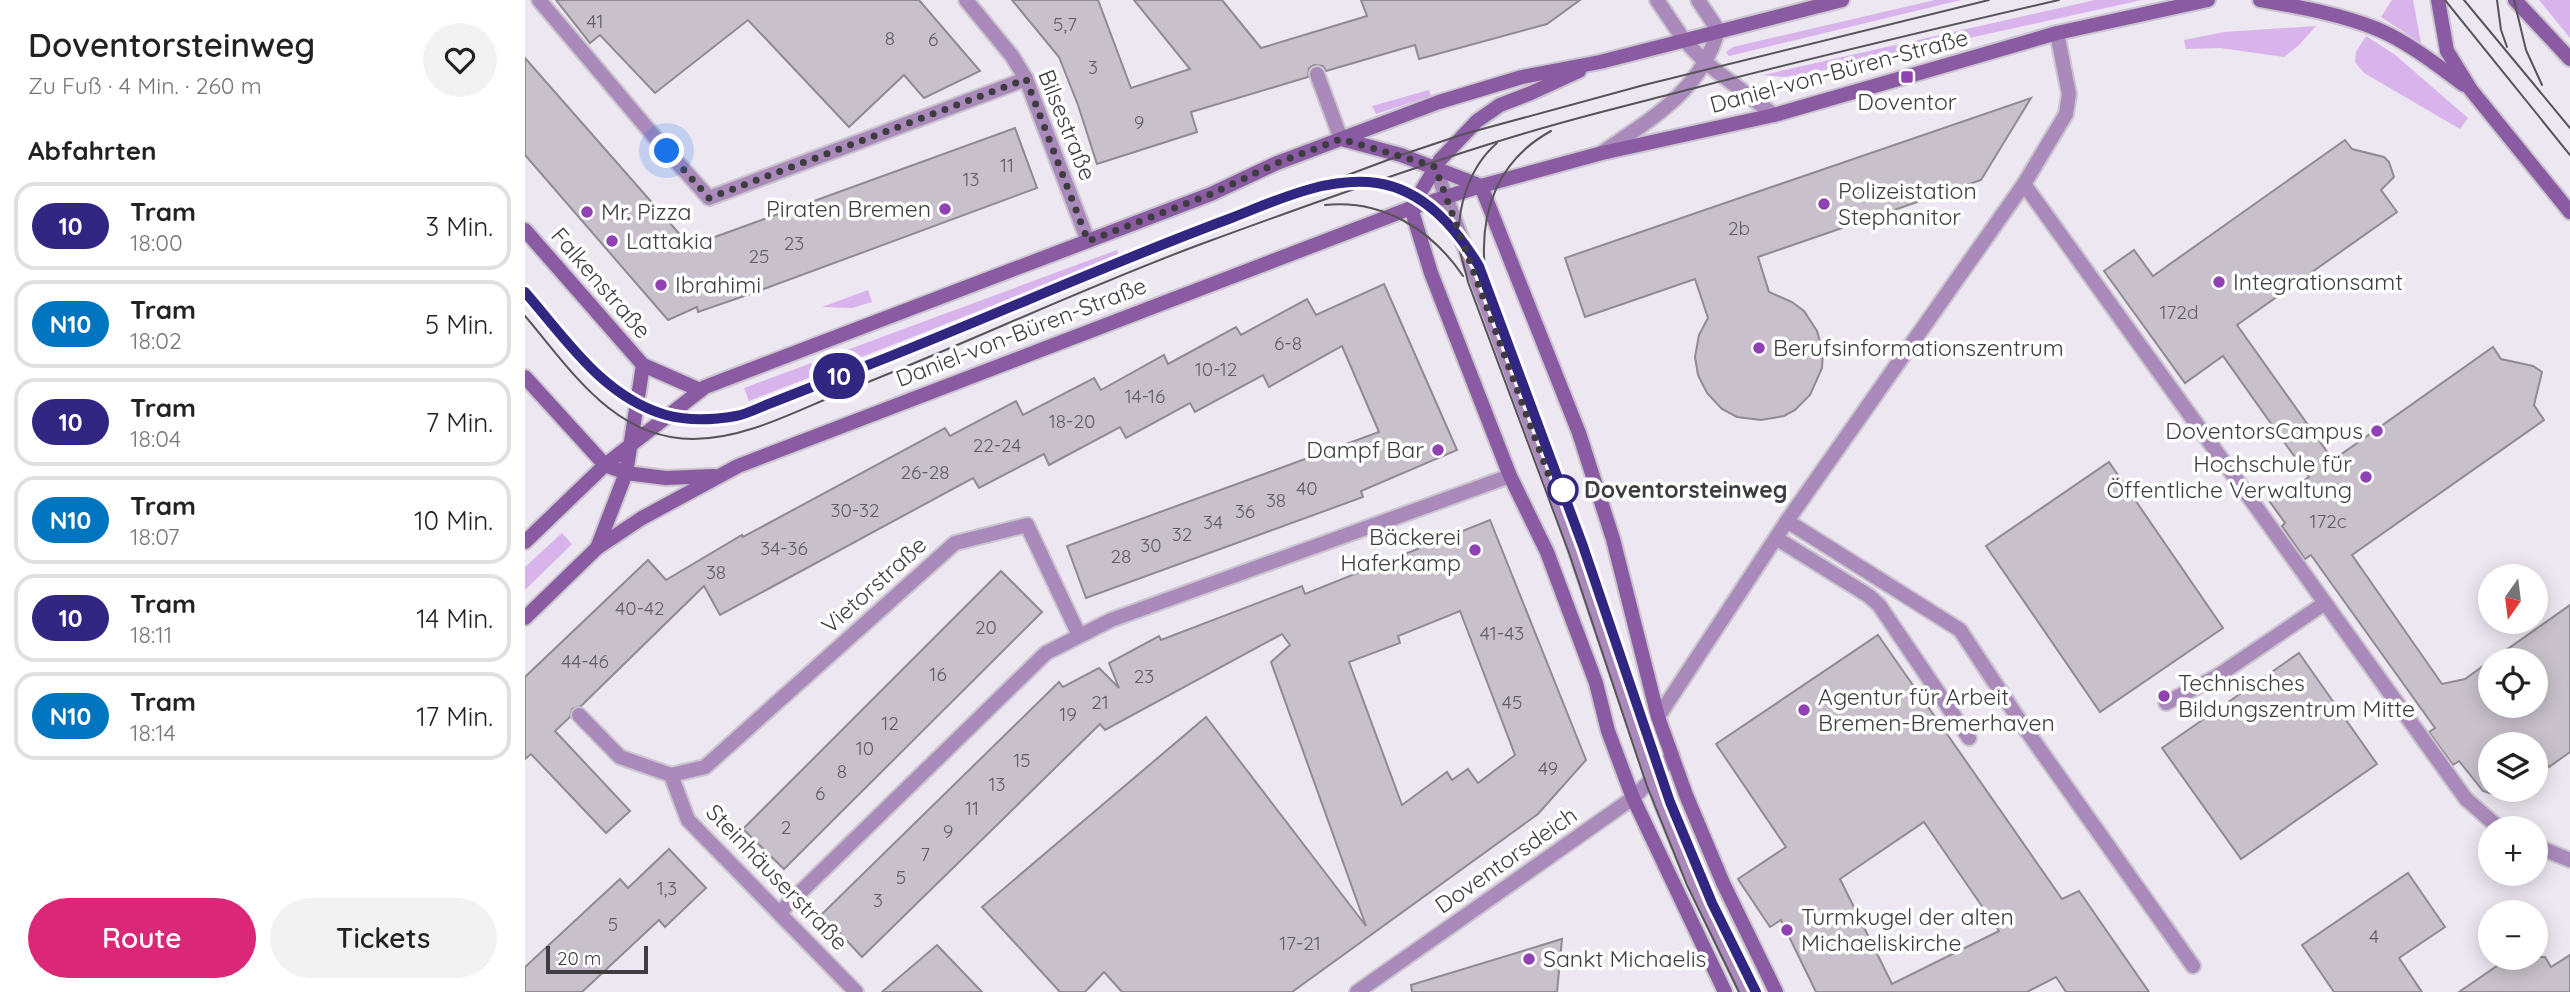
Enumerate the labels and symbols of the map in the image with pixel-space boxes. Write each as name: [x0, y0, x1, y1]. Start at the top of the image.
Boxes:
house number: 41: [587, 9, 603, 33]
house number: 5,7: [1053, 12, 1077, 36]
street label: Daniel-von-Büren-Straße: [1707, 22, 1971, 119]
house number: 8: [885, 26, 895, 50]
house number: 6: [928, 27, 938, 51]
house number: 3: [1088, 55, 1098, 79]
street label: Bilsestraße: [1032, 65, 1103, 184]
marker: Doventor: [1899, 69, 1915, 85]
place label: Doventor: [1857, 87, 1957, 116]
house number: 9: [1134, 110, 1144, 134]
your location: [649, 133, 684, 168]
house number: 11: [1000, 153, 1014, 177]
house number: 13: [963, 167, 980, 191]
place label: Polizeistation Stephanitor: [1838, 176, 1977, 231]
place label: Piraten Bremen: [766, 194, 931, 223]
marker: Polizeistation Stephanitor: [1816, 196, 1832, 212]
place label: Mr. Pizza: [601, 197, 692, 226]
marker: Piraten Bremen: [937, 201, 953, 217]
marker: Mr. Pizza: [579, 204, 595, 220]
house number: 2b: [1728, 216, 1750, 240]
street label: Falkenstraße: [545, 221, 658, 344]
place label: Lattakia: [626, 226, 713, 255]
house number: 23: [784, 231, 804, 255]
marker: Lattakia: [604, 233, 620, 249]
house number: 25: [749, 244, 769, 268]
place label: Integrationsamt: [2233, 267, 2403, 296]
place label: Ibrahimi: [675, 270, 761, 299]
street label: Daniel-von-Büren-Straße: [891, 270, 1150, 393]
marker: Integrationsamt: [2211, 274, 2227, 290]
marker: Ibrahimi: [653, 277, 669, 293]
house number: 172d: [2160, 300, 2198, 324]
house number: 6-8: [1274, 331, 1302, 355]
place label: Berufsinformationszentrum: [1773, 333, 2064, 362]
marker: Berufsinformationszentrum: [1751, 340, 1767, 356]
line badge: 10: [807, 353, 871, 399]
house number: 10-12: [1195, 357, 1237, 381]
house number: 14-16: [1125, 384, 1165, 408]
house number: 18-20: [1049, 409, 1095, 433]
place label: DoventorsCampus: [2165, 416, 2363, 445]
marker: DoventorsCampus: [2369, 423, 2385, 439]
house number: 22-24: [973, 433, 1021, 457]
place label: Dampf Bar: [1306, 435, 1424, 464]
marker: Dampf Bar: [1430, 442, 1446, 458]
place label: Hochschule für Öffentliche Verwaltung: [2106, 449, 2352, 504]
house number: 26-28: [901, 460, 949, 484]
marker: Hochschule für Öffentliche Verwaltung: [2358, 469, 2374, 485]
marker: Doventorsteinweg: [1548, 475, 1578, 505]
place label: Doventorsteinweg: [1584, 475, 1787, 504]
house number: 40: [1296, 476, 1318, 500]
house number: 38: [1266, 488, 1286, 512]
house number: 30-32: [830, 498, 880, 522]
house number: 36: [1235, 499, 1255, 523]
house number: 172c: [2309, 509, 2347, 533]
house number: 34: [1203, 510, 1223, 534]
house number: 32: [1172, 522, 1192, 546]
place label: Bäckerei Haferkamp: [1340, 522, 1461, 577]
street label: Vietorstraße: [815, 530, 932, 639]
house number: 30: [1140, 533, 1162, 557]
house number: 34-36: [760, 536, 808, 560]
marker: Bäckerei Haferkamp: [1467, 542, 1483, 558]
house number: 28: [1111, 544, 1131, 568]
house number: 38: [706, 560, 726, 584]
north arrow: [2478, 564, 2548, 634]
house number: 40-42: [615, 596, 665, 620]
house number: 20: [975, 615, 997, 639]
house number: 41-43: [1480, 621, 1524, 645]
house number: 44-46: [561, 649, 609, 673]
house number: 16: [929, 662, 947, 686]
house number: 23: [1134, 664, 1154, 688]
place label: Technisches Bildungszentrum Mitte: [2178, 668, 2415, 723]
place label: Agentur für Arbeit Bremen-Bremerhaven: [1818, 682, 2055, 737]
marker: Technisches Bildungszentrum Mitte: [2156, 688, 2172, 704]
house number: 21: [1091, 690, 1109, 714]
house number: 45: [1502, 690, 1522, 714]
house number: 19: [1059, 702, 1077, 726]
marker: Agentur für Arbeit Bremen-Bremerhaven: [1796, 702, 1812, 718]
house number: 12: [881, 711, 899, 735]
house number: 10: [856, 736, 874, 760]
house number: 15: [1013, 748, 1031, 772]
house number: 49: [1538, 756, 1558, 780]
house number: 8: [837, 759, 847, 783]
house number: 13: [989, 772, 1006, 796]
house number: 6: [815, 781, 825, 805]
house number: 11: [965, 796, 979, 820]
street label: Steinhäuserstraße: [700, 797, 855, 956]
street label: Doventorsdeich: [1429, 800, 1582, 919]
house number: 2: [781, 815, 791, 839]
house number: 9: [943, 819, 953, 843]
house number: 7: [920, 842, 930, 866]
house number: 5: [896, 865, 906, 889]
house number: 1,3: [657, 876, 677, 900]
house number: 3: [873, 888, 883, 912]
place label: Turmkugel der alten Michaeliskirche: [1801, 902, 2014, 957]
house number: 5: [608, 912, 618, 936]
marker: Turmkugel der alten Michaeliskirche: [1779, 922, 1795, 938]
house number: 4: [2369, 924, 2379, 948]
house number: 17-21: [1279, 931, 1321, 955]
scale bar: [546, 943, 647, 975]
place label: Sankt Michaelis: [1543, 944, 1706, 973]
marker: Sankt Michaelis: [1521, 951, 1537, 967]

